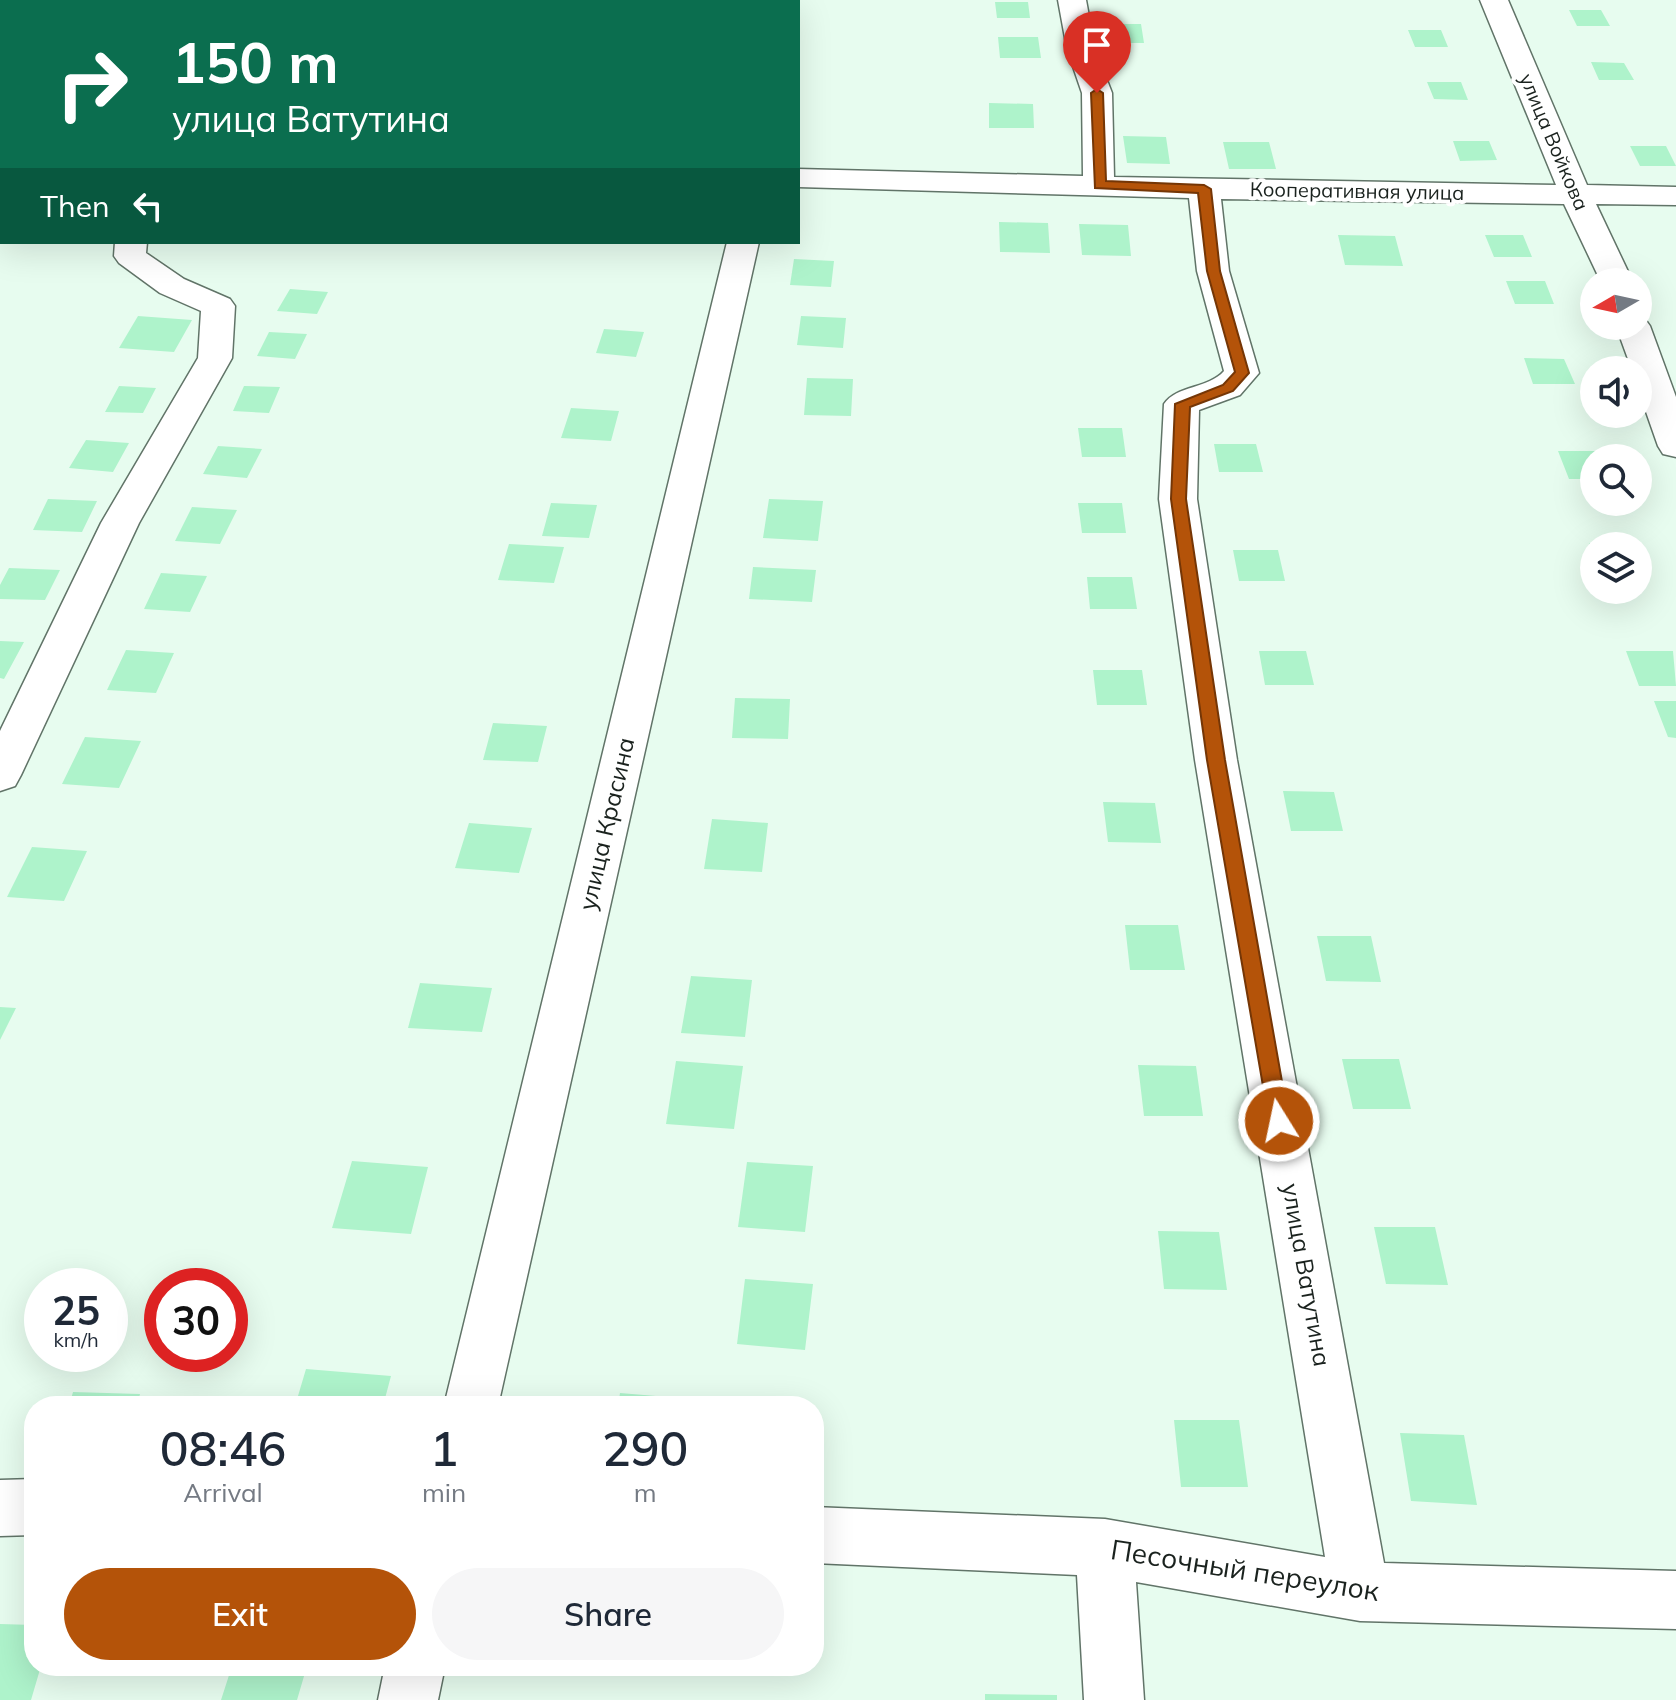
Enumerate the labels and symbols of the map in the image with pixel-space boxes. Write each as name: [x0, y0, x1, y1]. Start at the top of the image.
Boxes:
pin: [1063, 11, 1131, 93]
street label: улица Войкова: [1514, 70, 1595, 214]
street label: Кооперативная улица: [1250, 176, 1464, 205]
north arrow: [1580, 268, 1652, 340]
street label: улица Красина: [572, 734, 641, 913]
position arrow: [1237, 1079, 1321, 1163]
street label: улица Ватутина: [1276, 1181, 1338, 1369]
speed limit sign: 30: [144, 1268, 248, 1372]
street label: Песочный переулок: [1108, 1531, 1383, 1608]

